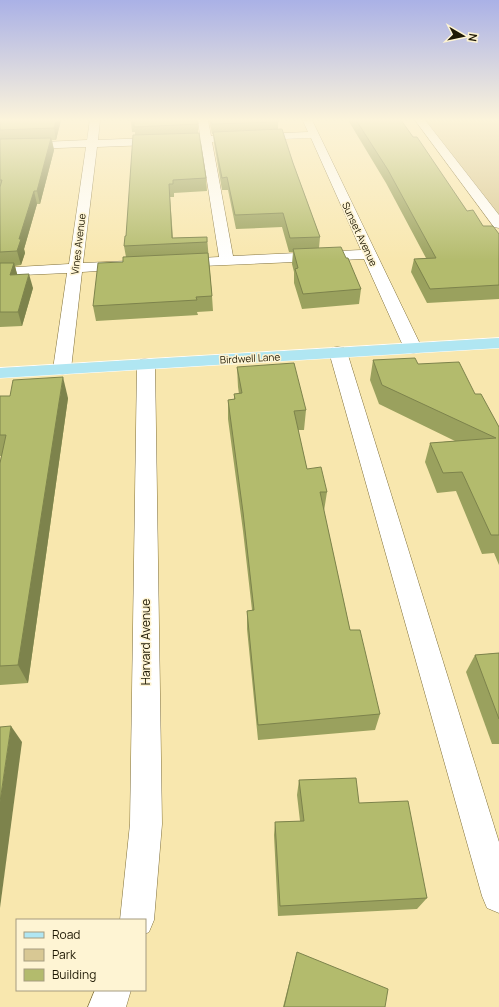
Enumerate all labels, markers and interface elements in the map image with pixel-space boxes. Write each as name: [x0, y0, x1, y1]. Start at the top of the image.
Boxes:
north arrow: [443, 16, 483, 56]
text: N: [465, 33, 481, 43]
street label: Sunset Avenue: [339, 200, 381, 269]
street label: Vines Avenue: [67, 213, 89, 275]
street label: Birdwell Lane: [220, 349, 281, 367]
street label: Harvard Avenue: [137, 599, 154, 685]
legend: [16, 919, 146, 991]
text: Road: [52, 926, 80, 943]
text: Park: [52, 946, 77, 963]
text: Building: [52, 966, 96, 983]

